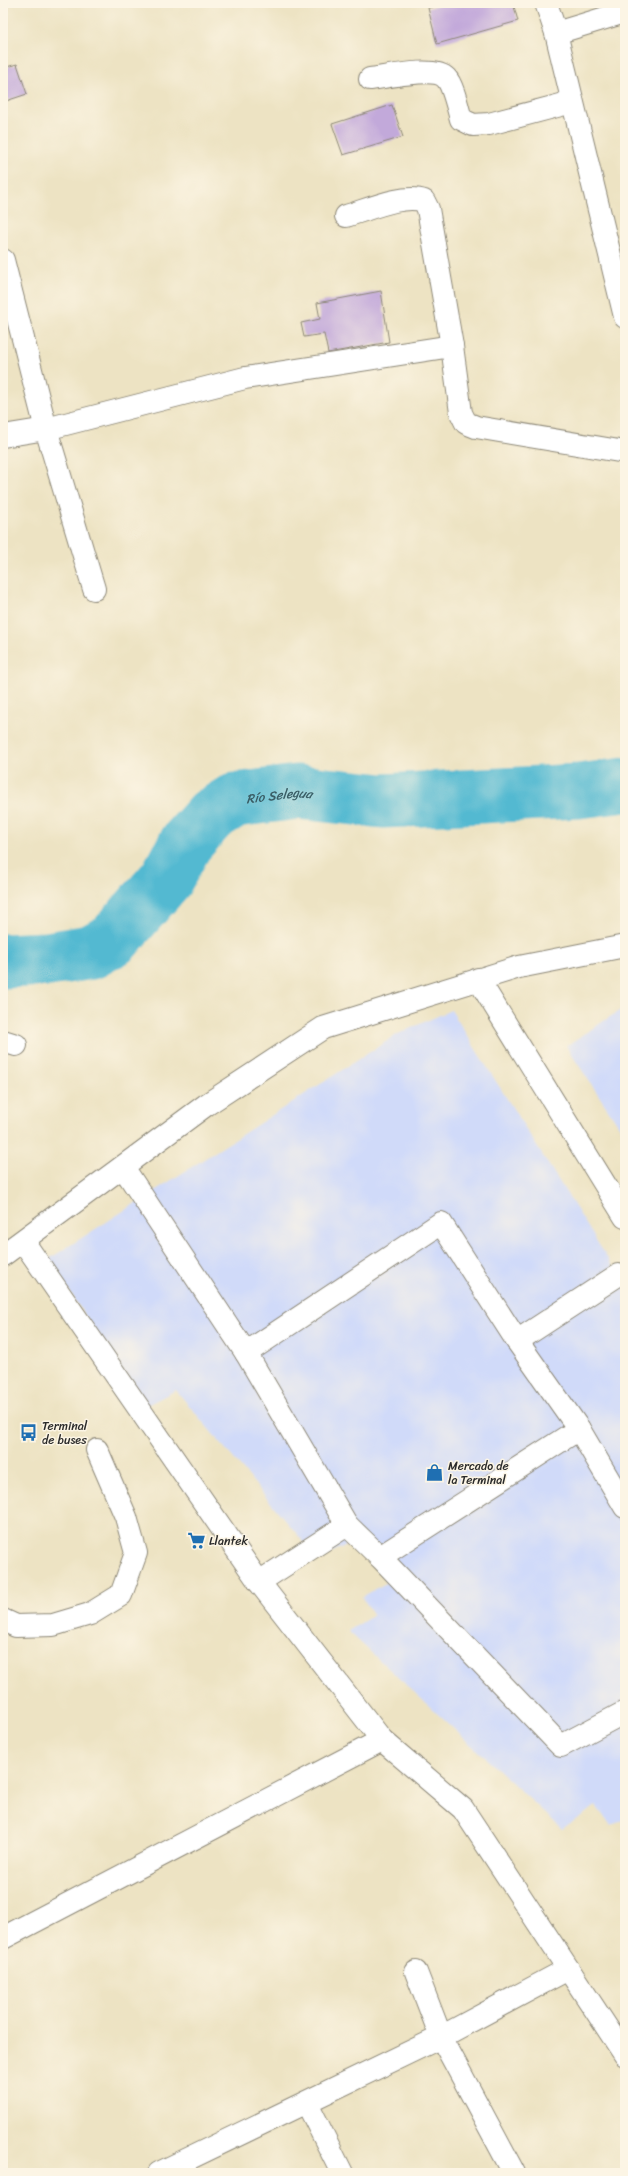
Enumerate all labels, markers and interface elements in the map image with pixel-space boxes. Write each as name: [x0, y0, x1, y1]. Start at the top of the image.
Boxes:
water label: Río Selegua: [245, 781, 315, 810]
place label: Terminal de buses: [42, 1415, 88, 1451]
bus stop icon: Terminal de buses: [19, 1423, 39, 1443]
place label: Mercado de la Terminal: [448, 1455, 509, 1491]
shop icon: Mercado de la Terminal: [425, 1463, 445, 1483]
place label: Llantek: [209, 1530, 248, 1552]
supermarket icon: Llantek: [186, 1531, 206, 1551]

